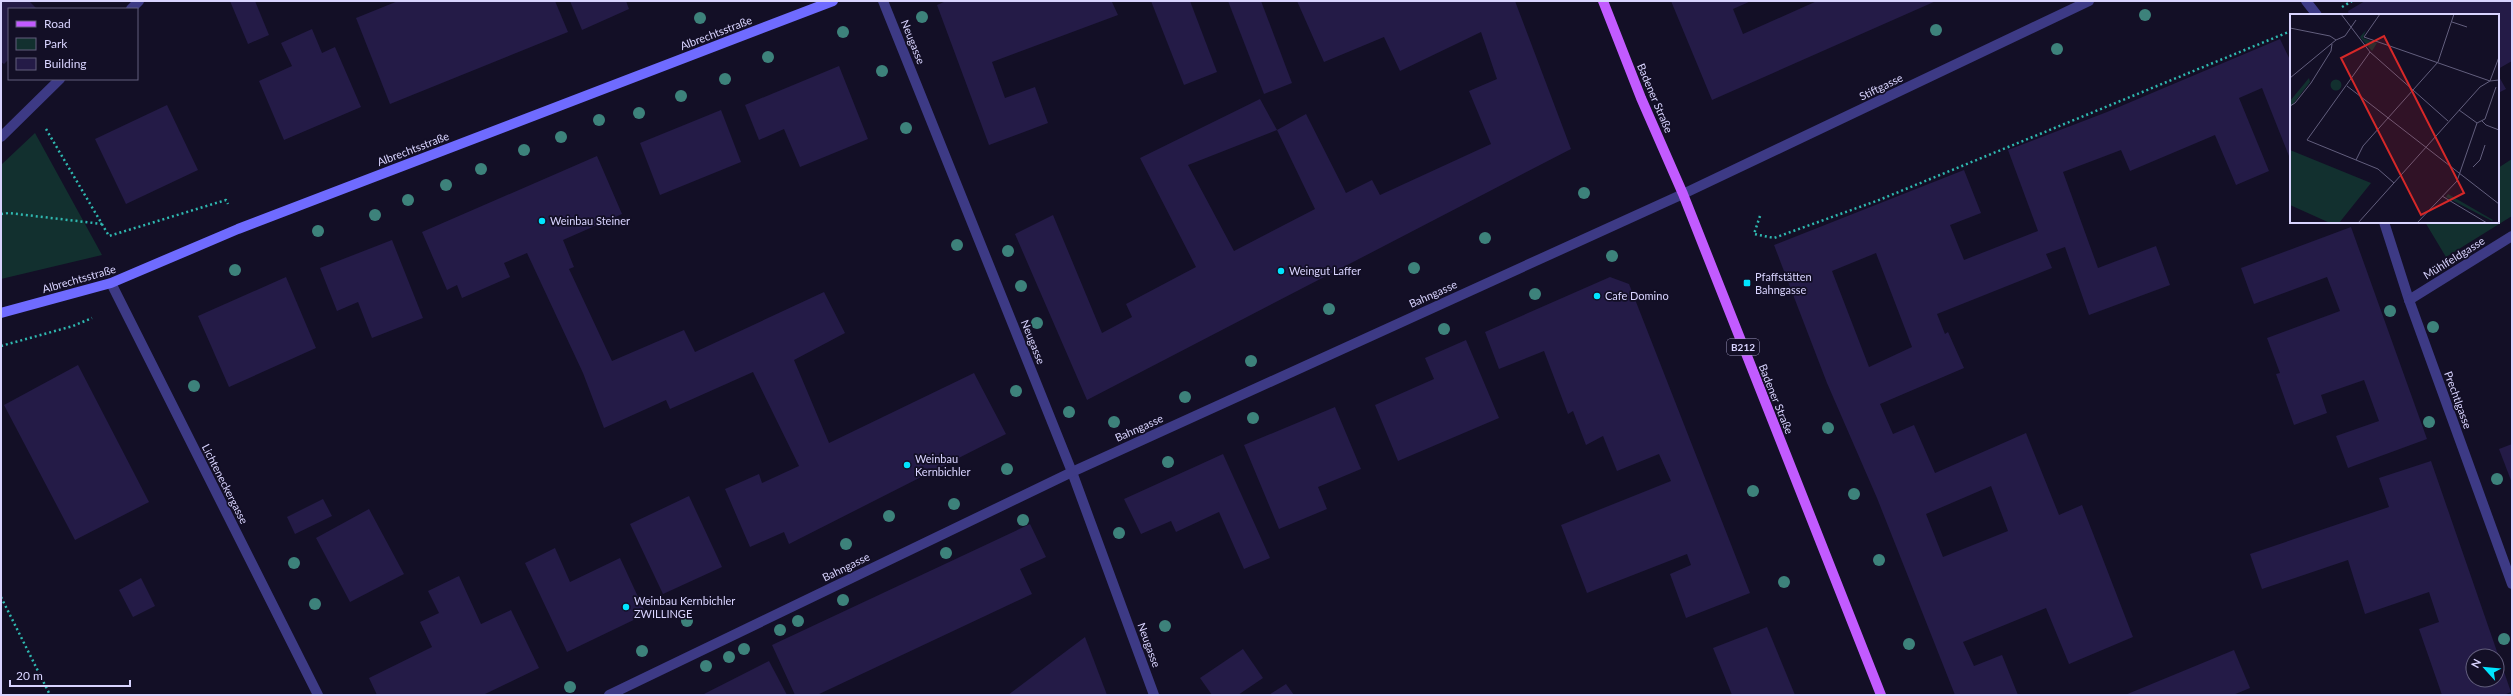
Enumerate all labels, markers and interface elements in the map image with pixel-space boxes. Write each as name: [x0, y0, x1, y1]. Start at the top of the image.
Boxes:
legend: [8, 8, 138, 80]
street label: Albrechtsstraße: [678, 13, 754, 52]
inset map: [2290, 14, 2499, 223]
text: Road: [44, 16, 71, 31]
street label: Neugasse: [899, 18, 928, 66]
text: Park: [44, 36, 68, 51]
text: Building: [44, 56, 87, 71]
street label: Badener Straße: [1635, 61, 1676, 135]
street label: Stiftgasse: [1857, 70, 1905, 103]
street label: Albrechtsstraße: [375, 129, 451, 168]
place label: Weinbau Steiner: [550, 214, 630, 227]
marker: Weinbau Steiner: [537, 216, 547, 226]
street label: Mühlfeldgasse: [2421, 233, 2487, 282]
street label: Albrechtsstraße: [41, 262, 117, 295]
place label: Weingut Laffer: [1289, 264, 1361, 277]
marker: Weingut Laffer: [1276, 266, 1286, 276]
place label: Pfaffstätten Bahngasse: [1755, 270, 1812, 296]
street label: Bahngasse: [1407, 277, 1459, 310]
marker: Pfaffstätten Bahngasse: [1742, 278, 1752, 288]
place label: Cafe Domino: [1605, 289, 1669, 302]
marker: Cafe Domino: [1592, 291, 1602, 301]
street label: Neugasse: [1019, 318, 1048, 366]
road number: B212: [1727, 339, 1759, 355]
street label: Badener Straße: [1757, 362, 1796, 436]
street label: Prechtlgasse: [2442, 369, 2475, 431]
street label: Bahngasse: [1113, 411, 1165, 444]
street label: Lichteneckergasse: [200, 442, 251, 526]
place label: Weinbau Kernbichler: [915, 452, 970, 478]
marker: Weinbau Kernbichler: [902, 460, 912, 470]
street label: Bahngasse: [820, 549, 872, 584]
place label: Weinbau Kernbichler ZWILLINGE: [634, 594, 735, 620]
marker: Weinbau Kernbichler ZWILLINGE: [621, 602, 631, 612]
street label: Neugasse: [1135, 621, 1164, 669]
north arrow: [2465, 648, 2505, 688]
text: N: [2468, 657, 2483, 670]
scale bar: [10, 662, 130, 688]
text: 20 m: [16, 668, 43, 683]

